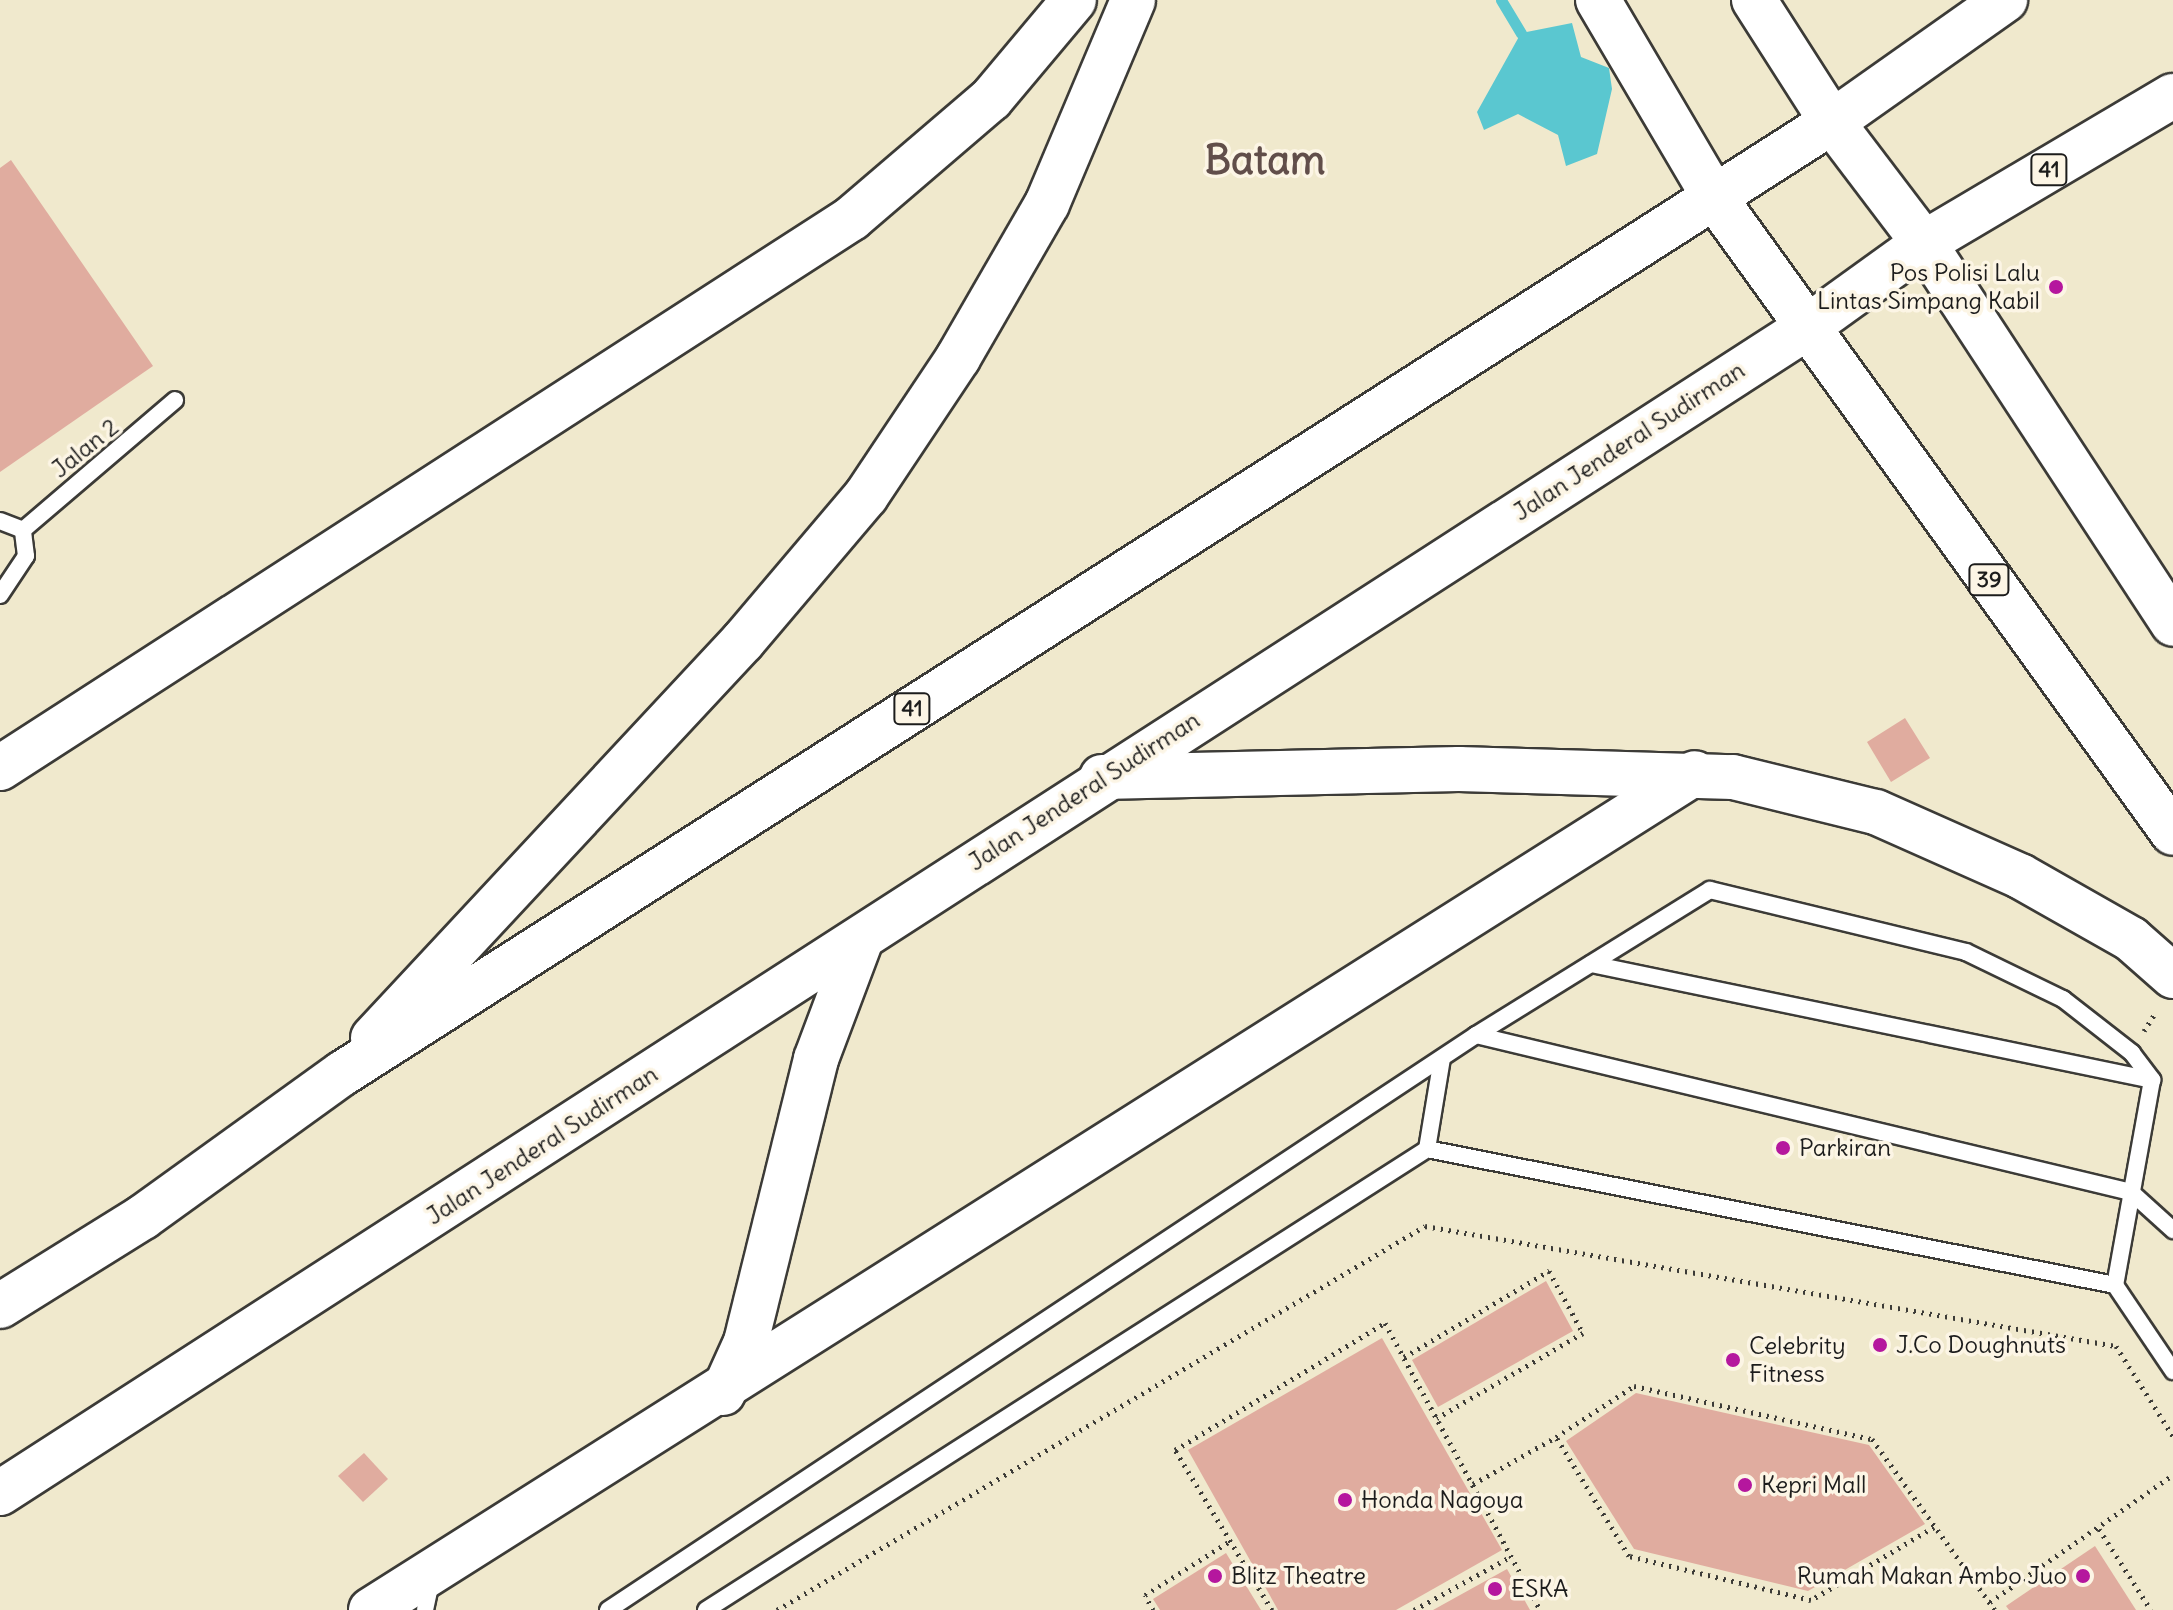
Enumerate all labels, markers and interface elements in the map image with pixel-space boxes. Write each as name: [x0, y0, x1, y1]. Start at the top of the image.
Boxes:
district label: Batam: [1205, 136, 1325, 184]
road number: 41: [2029, 152, 2069, 188]
place label: Pos Polisi Lalu Lintas Simpang Kabil: [1817, 259, 2040, 315]
marker: Pos Polisi Lalu Lintas Simpang Kabil: [2047, 278, 2065, 296]
street label: Jalan Jenderal Sudirman: [1508, 355, 1750, 527]
street label: Jalan 2: [46, 412, 124, 484]
road number: 39: [1967, 562, 2011, 598]
road number: 41: [892, 691, 932, 727]
street label: Jalan Jenderal Sudirman: [963, 705, 1205, 877]
street label: Jalan Jenderal Sudirman: [421, 1059, 663, 1231]
place label: Parkiran: [1799, 1134, 1891, 1162]
marker: Parkiran: [1774, 1139, 1792, 1157]
place label: J.Co Doughnuts: [1896, 1331, 2066, 1359]
place label: Celebrity Fitness: [1749, 1332, 1846, 1388]
marker: J.Co Doughnuts: [1871, 1336, 1889, 1354]
marker: Celebrity Fitness: [1724, 1351, 1742, 1369]
place label: Kepri Mall: [1761, 1471, 1866, 1499]
marker: Kepri Mall: [1736, 1476, 1754, 1494]
place label: Honda Nagoya: [1361, 1486, 1523, 1514]
marker: Honda Nagoya: [1336, 1491, 1354, 1509]
place label: Blitz Theatre: [1231, 1562, 1366, 1590]
place label: Rumah Makan Ambo Juo: [1797, 1562, 2067, 1590]
marker: Blitz Theatre: [1206, 1567, 1224, 1585]
marker: Rumah Makan Ambo Juo: [2074, 1567, 2092, 1585]
place label: ESKA: [1511, 1575, 1569, 1603]
marker: ESKA: [1486, 1580, 1504, 1598]

